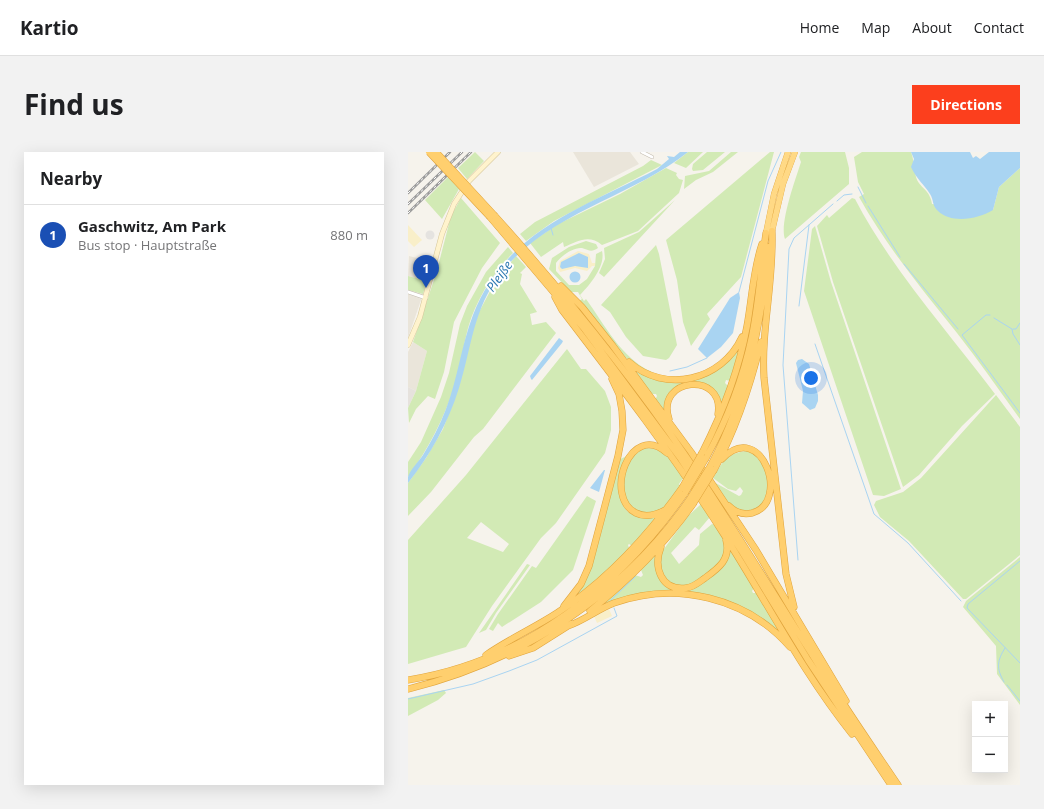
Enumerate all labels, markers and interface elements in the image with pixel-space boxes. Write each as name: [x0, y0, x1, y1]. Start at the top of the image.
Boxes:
text: Kartio: [20, 15, 79, 41]
text: Home: [800, 18, 839, 37]
text: Map: [861, 18, 890, 37]
text: About: [912, 18, 952, 37]
text: Contact: [974, 18, 1024, 37]
text: Find us: [24, 85, 124, 123]
button: Directions: [912, 85, 1020, 124]
text: Nearby: [40, 167, 102, 190]
text: Gaschwitz, Am Park: [78, 216, 226, 236]
text: 1: [49, 226, 57, 244]
text: 880 m: [330, 226, 368, 244]
text: Bus stop · Hauptstraße: [78, 236, 217, 254]
pin: 1: [413, 255, 439, 288]
water label: Pleiße: [482, 256, 517, 295]
your location: [801, 368, 821, 388]
map controls: [972, 701, 1008, 773]
button: +: [972, 701, 1008, 737]
button: −: [972, 737, 1008, 773]

